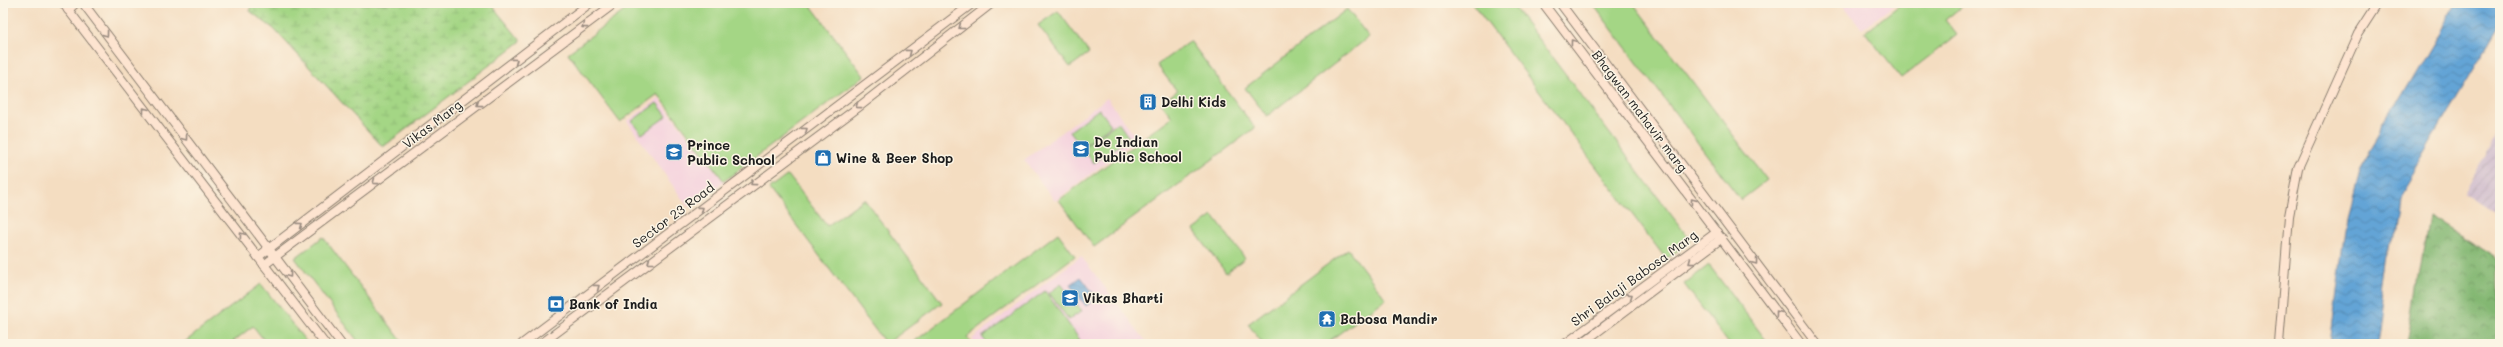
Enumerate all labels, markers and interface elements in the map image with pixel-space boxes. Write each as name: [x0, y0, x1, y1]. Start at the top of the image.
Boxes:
one-way arrow: [581, 22, 588, 29]
one-way arrow: [959, 22, 966, 29]
one-way arrow: [102, 30, 109, 37]
one-way arrow: [1570, 39, 1577, 46]
street label: Bhagwan mahavir marg: [1589, 46, 1692, 175]
one-way arrow: [904, 49, 911, 56]
one-way arrow: [510, 58, 517, 65]
building icon: Delhi Kids: [1138, 92, 1158, 112]
place label: Delhi Kids: [1161, 93, 1226, 110]
street label: Vikas Marg: [398, 96, 465, 152]
one-way arrow: [477, 99, 484, 106]
one-way arrow: [856, 102, 863, 109]
one-way arrow: [143, 108, 150, 115]
one-way arrow: [801, 127, 808, 135]
one-way arrow: [180, 133, 187, 140]
place label: De Indian Public School: [1094, 133, 1182, 165]
place label: Prince Public School: [687, 136, 775, 168]
school or university icon: De Indian Public School: [1071, 139, 1091, 159]
school or university icon: Prince Public School: [664, 142, 684, 162]
shop icon: Wine & Beer Shop: [813, 148, 833, 168]
place label: Wine & Beer Shop: [836, 149, 953, 166]
one-way arrow: [372, 177, 379, 184]
street label: Sector 23 Road: [628, 178, 717, 251]
one-way arrow: [751, 178, 758, 185]
one-way arrow: [1691, 199, 1698, 206]
one-way arrow: [697, 206, 704, 213]
one-way arrow: [296, 222, 303, 229]
street label: Shri Balaji Babosa Marg: [1567, 226, 1700, 329]
one-way arrow: [239, 233, 246, 240]
one-way arrow: [648, 257, 655, 264]
one-way arrow: [1688, 257, 1695, 264]
one-way arrow: [1751, 258, 1758, 265]
one-way arrow: [284, 271, 291, 278]
one-way arrow: [593, 284, 600, 291]
school or university icon: Vikas Bharti: [1060, 288, 1080, 308]
place label: Vikas Bharti: [1083, 289, 1163, 306]
bank icon: Bank of India: [546, 294, 566, 314]
one-way arrow: [1626, 294, 1633, 301]
place label: Bank of India: [569, 295, 658, 312]
temple icon: Babosa Mandir: [1317, 309, 1337, 329]
place label: Babosa Mandir: [1340, 310, 1438, 327]
one-way arrow: [1776, 310, 1783, 317]

